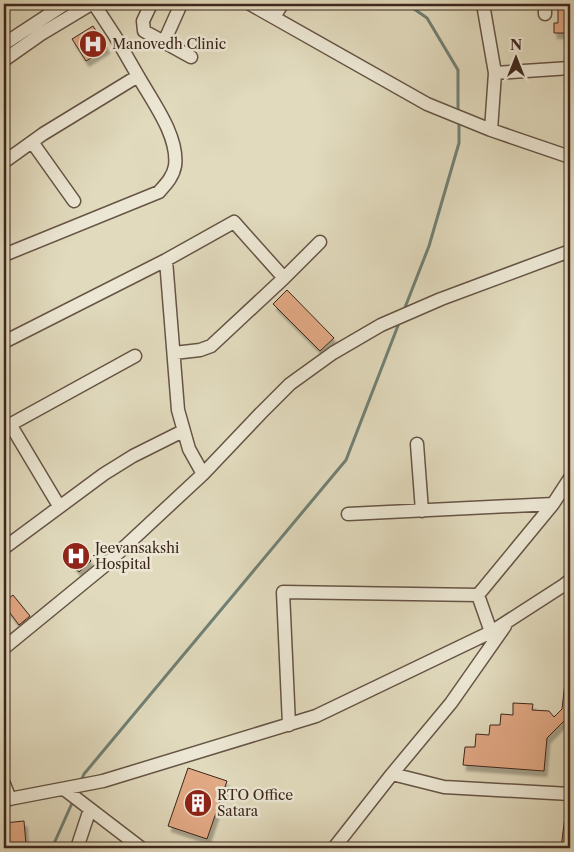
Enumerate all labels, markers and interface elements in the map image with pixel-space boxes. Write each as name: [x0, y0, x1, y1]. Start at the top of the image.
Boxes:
hospital icon: Manovedh Clinic: [78, 29, 108, 59]
north arrow: [492, 32, 542, 82]
place label: Manovedh Clinic: [112, 35, 226, 53]
text: N: [510, 36, 522, 54]
place label: Jeevansakshi Hospital: [93, 539, 179, 573]
hospital icon: Jeevansakshi Hospital: [61, 541, 91, 571]
place label: RTO Office Satara: [217, 786, 293, 820]
building icon: RTO Office Satara: [183, 788, 213, 818]

